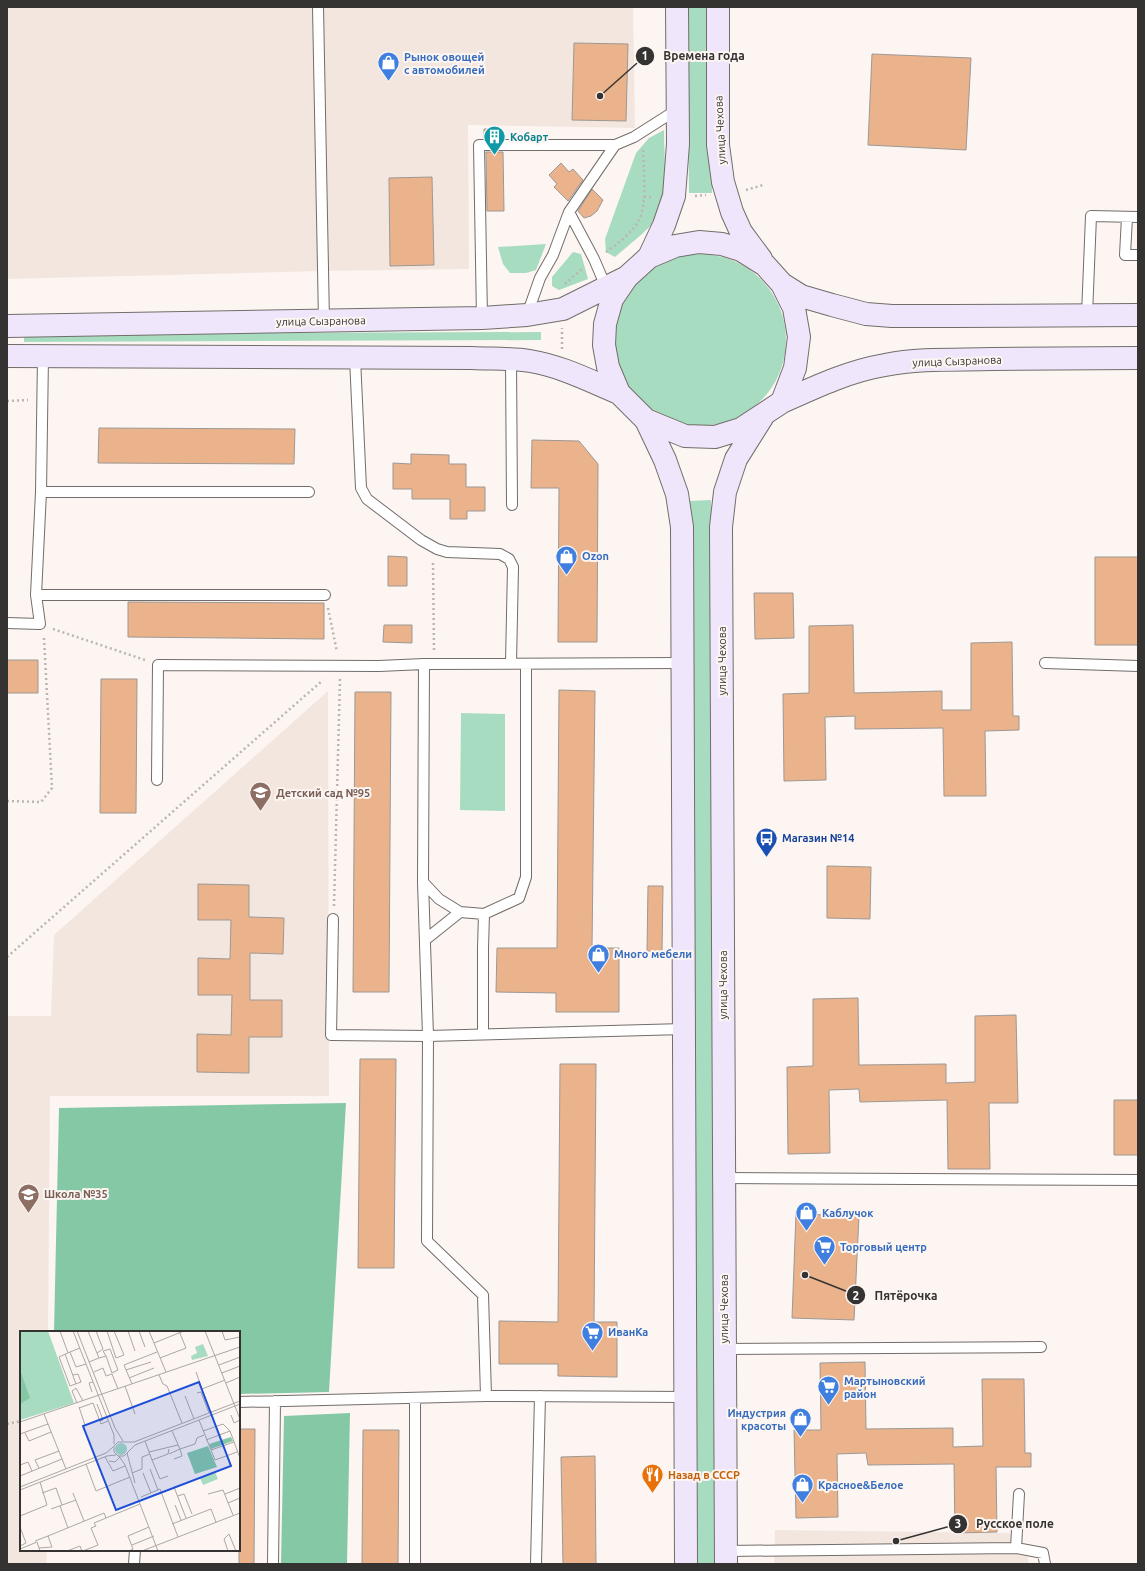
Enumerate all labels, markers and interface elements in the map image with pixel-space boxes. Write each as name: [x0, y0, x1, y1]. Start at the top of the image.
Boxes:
callout: Времена года: [635, 44, 752, 68]
text: 1: [642, 49, 648, 62]
text: Времена года: [663, 49, 745, 62]
shop icon: Рынок овощей с автомобилей: [375, 50, 401, 83]
place label: Рынок овощей с автомобилей: [404, 51, 485, 76]
street label: улица Чехова: [712, 95, 728, 165]
building icon: Кобарт: [481, 124, 507, 157]
place label: Кобарт: [510, 131, 549, 143]
street label: улица Сызранова: [276, 314, 366, 328]
street label: улица Сызранова: [912, 353, 1002, 369]
shop icon: Ozon: [553, 543, 579, 576]
place label: Ozon: [582, 550, 609, 562]
street label: улица Чехова: [716, 626, 728, 696]
school or university icon: Детский сад №95: [247, 780, 273, 813]
place label: Детский сад №95: [276, 787, 370, 799]
bus stop icon: Магазин №14: [754, 825, 780, 858]
place label: Магазин №14: [782, 832, 855, 844]
shop icon: Много мебели: [585, 941, 611, 974]
place label: Много мебели: [614, 948, 692, 960]
street label: улица Чехова: [717, 950, 729, 1020]
school or university icon: Школа №35: [15, 1181, 41, 1214]
place label: Школа №35: [44, 1188, 108, 1200]
shop icon: Каблучок: [794, 1200, 820, 1233]
place label: Каблучок: [822, 1207, 874, 1219]
supermarket icon: Торговый центр: [812, 1234, 838, 1267]
place label: Торговый центр: [840, 1241, 927, 1253]
street label: улица Чехова: [718, 1274, 730, 1344]
callout: Пятёрочка: [846, 1283, 945, 1307]
text: 2: [853, 1289, 860, 1302]
text: Пятёрочка: [875, 1289, 937, 1302]
supermarket icon: ИванКа: [579, 1319, 605, 1352]
place label: ИванКа: [608, 1326, 648, 1338]
inset map: [20, 1331, 240, 1551]
supermarket icon: Мартыновский район: [816, 1374, 842, 1407]
place label: Мартыновский район: [844, 1375, 925, 1400]
shop icon: Индустрия красоты: [788, 1406, 814, 1439]
place label: Индустрия красоты: [727, 1407, 786, 1432]
restaurant icon: Назад в СССР: [640, 1462, 666, 1495]
place label: Назад в СССР: [668, 1469, 740, 1481]
shop icon: Красное&Белое: [790, 1472, 816, 1505]
place label: Красное&Белое: [818, 1479, 904, 1491]
callout: Русское поле: [948, 1512, 1062, 1536]
text: 3: [955, 1517, 961, 1530]
text: Русское поле: [976, 1517, 1054, 1530]

